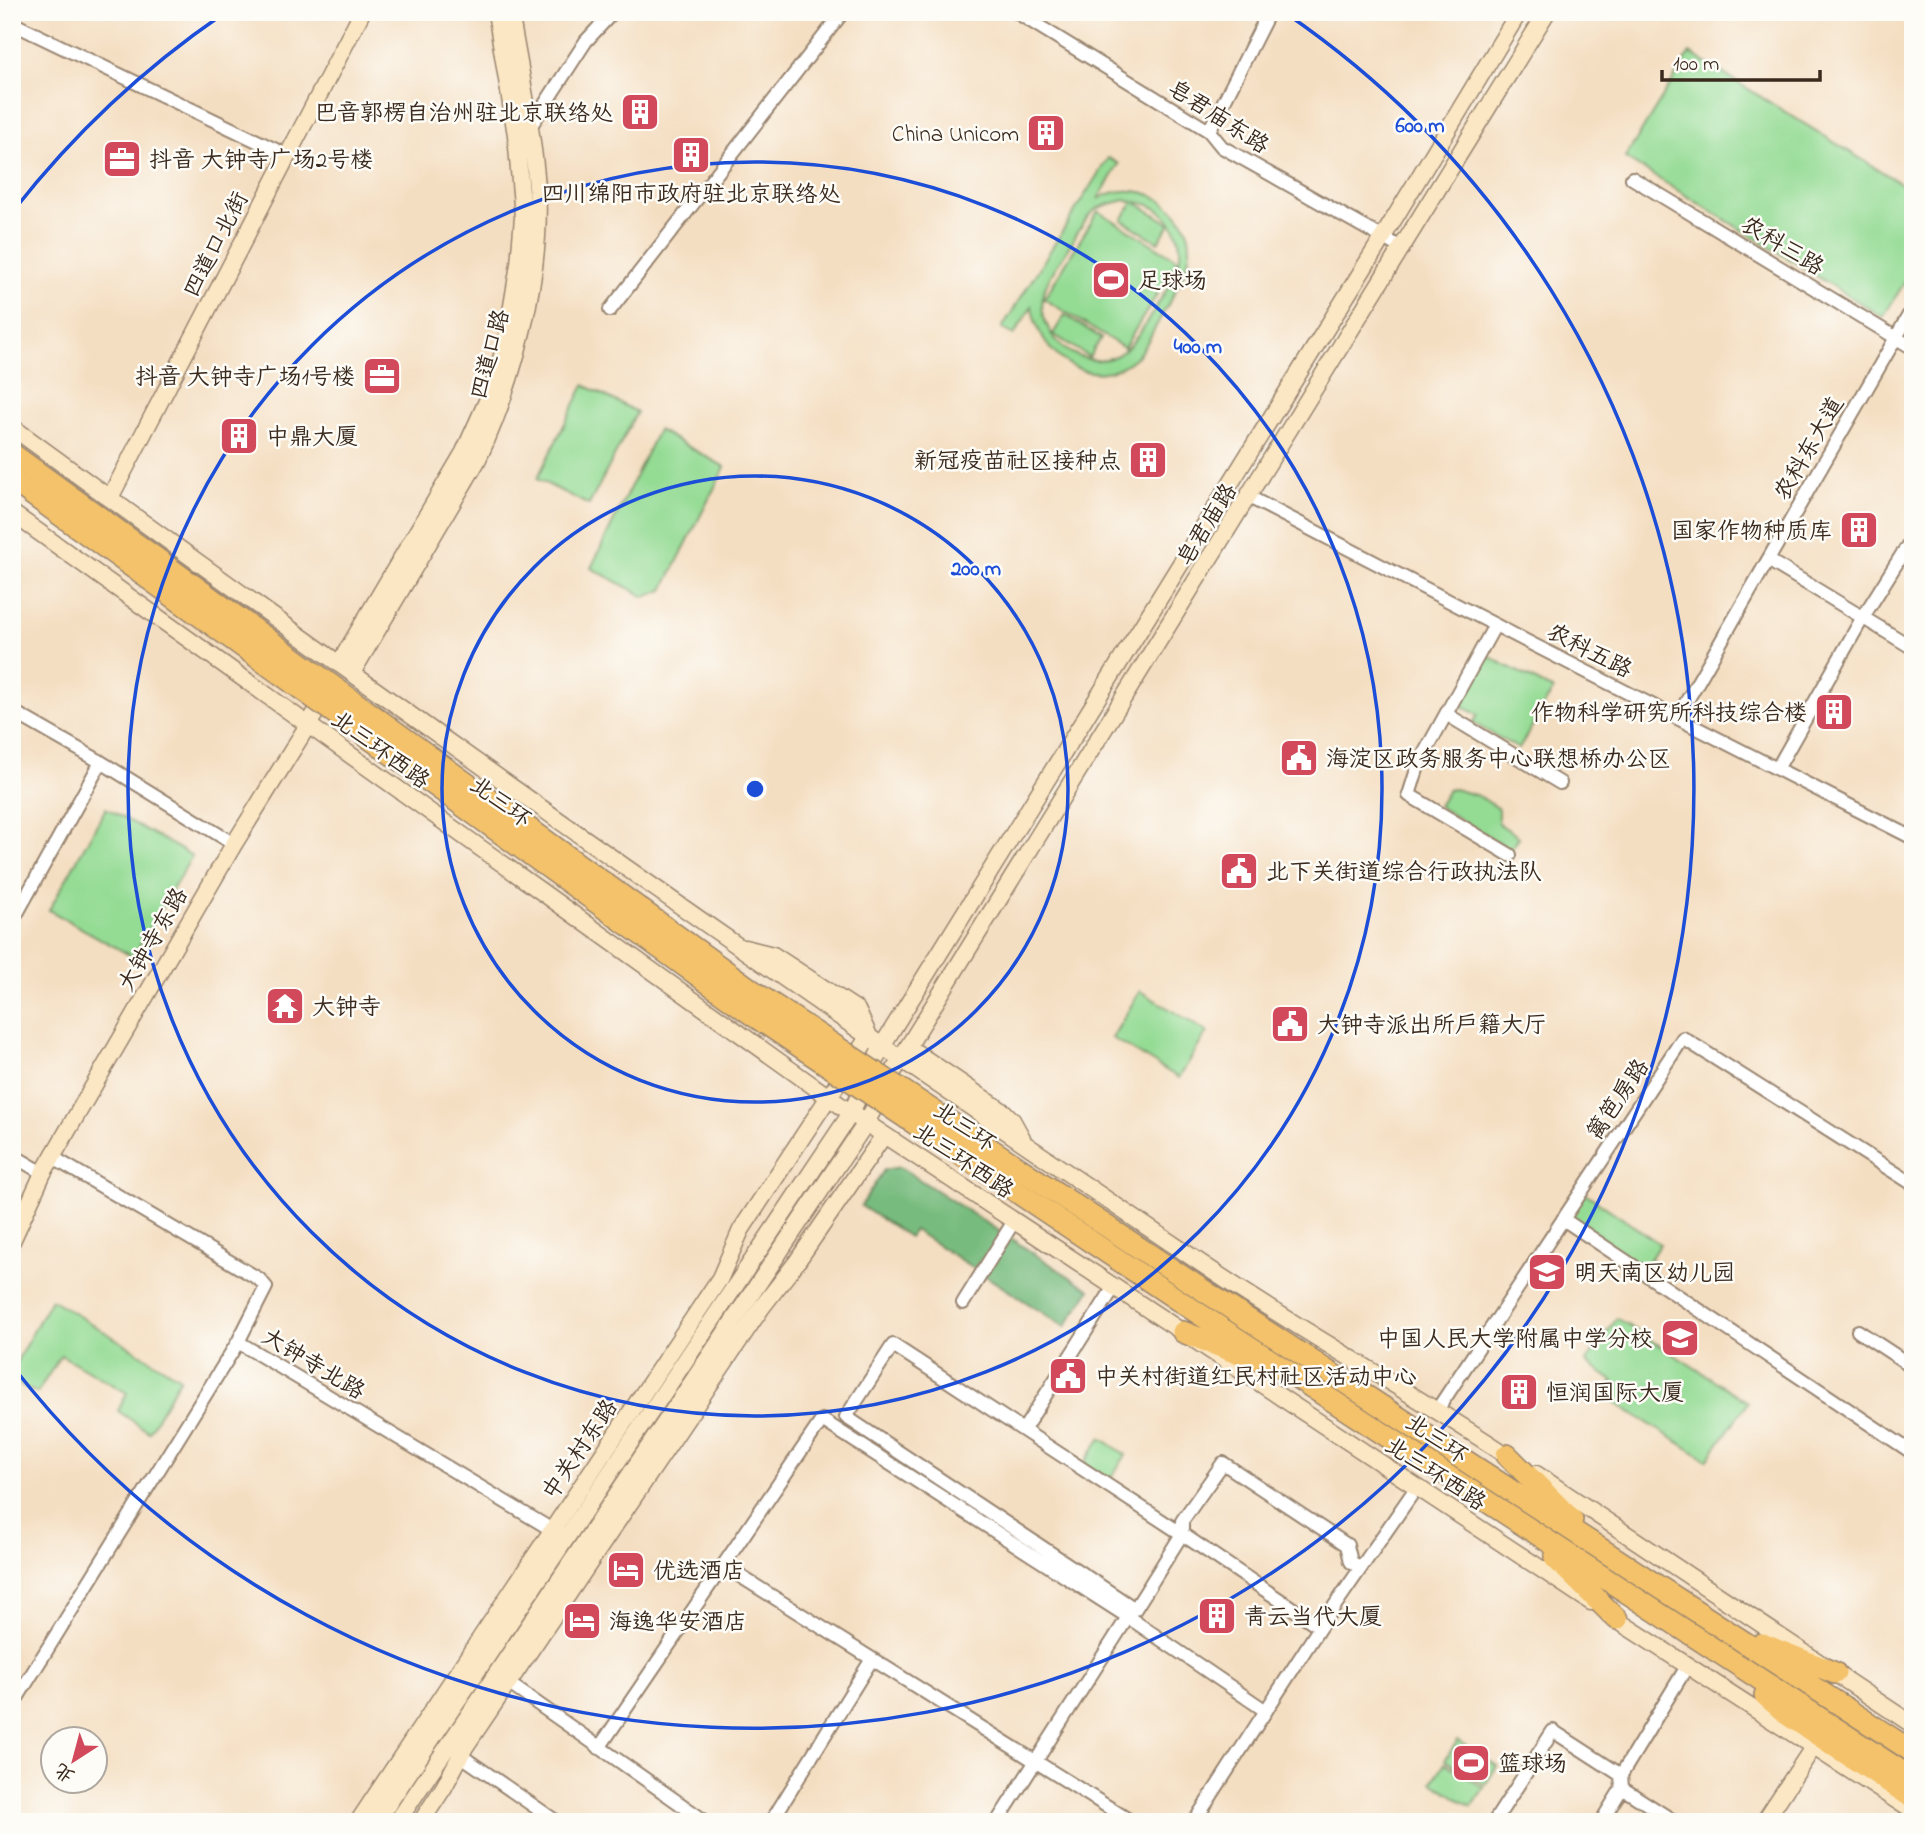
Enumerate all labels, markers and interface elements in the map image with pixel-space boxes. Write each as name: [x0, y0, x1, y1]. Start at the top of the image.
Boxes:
scale bar: [1662, 38, 1820, 82]
text: 100 m: [1673, 50, 1719, 80]
street label: 皂君庙东路: [1160, 73, 1275, 163]
building icon: 巴音郭楞自治州驻北京联络处: [619, 91, 661, 133]
place label: 巴音郭楞自治州驻北京联络处: [314, 98, 613, 131]
building icon: China Unicom: [1025, 112, 1067, 154]
text: 600 m: [1396, 112, 1444, 142]
place label: China Unicom: [892, 119, 1019, 152]
building icon: 四川绵阳市政府驻北京联络处: [670, 134, 712, 176]
office icon: 抖音 大钟寺广场2号楼: [101, 138, 143, 180]
place label: 抖音 大钟寺广场2号楼: [149, 145, 373, 178]
place label: 四川绵阳市政府驻北京联络处: [542, 179, 841, 212]
street label: 四道口北街: [176, 186, 258, 304]
street label: 农科三路: [1734, 209, 1830, 285]
sports icon: 足球场: [1090, 259, 1132, 301]
place label: 足球场: [1138, 266, 1207, 299]
street label: 四道口路: [464, 306, 519, 403]
text: 400 m: [1174, 333, 1222, 363]
office icon: 抖音 大钟寺广场1号楼: [361, 355, 403, 397]
place label: 抖音 大钟寺广场1号楼: [135, 362, 355, 395]
street label: 农科东大道: [1767, 391, 1853, 507]
building icon: 中鼎大厦: [218, 415, 260, 457]
place label: 中鼎大厦: [266, 422, 358, 455]
building icon: 新冠疫苗社区接种点: [1127, 439, 1169, 481]
place label: 新冠疫苗社区接种点: [914, 446, 1121, 479]
street label: 皂君庙路: [1170, 478, 1246, 573]
building icon: 国家作物种质库: [1838, 509, 1880, 551]
place label: 国家作物种质库: [1671, 516, 1832, 549]
text: 200 m: [950, 555, 1001, 585]
street label: 农科五路: [1540, 617, 1637, 688]
building icon: 作物科学研究所科技综合楼: [1813, 691, 1855, 733]
place label: 作物科学研究所科技综合楼: [1531, 698, 1807, 731]
street label: 北三环西路: [323, 704, 436, 798]
public building icon: 海淀区政务服务中心联想桥办公区: [1278, 737, 1320, 779]
place label: 海淀区政务服务中心联想桥办公区: [1326, 744, 1671, 777]
street label: 北三环: [462, 769, 537, 837]
centre of rings: [743, 777, 767, 801]
public building icon: 北下关街道综合行政执法队: [1218, 850, 1260, 892]
place label: 北下关街道综合行政执法队: [1266, 857, 1542, 890]
street label: 大钟寺东路: [111, 882, 197, 998]
temple icon: 大钟寺: [264, 985, 306, 1027]
place label: 大钟寺: [312, 992, 381, 1025]
public building icon: 大钟寺派出所户籍大厅: [1269, 1003, 1311, 1045]
place label: 大钟寺派出所户籍大厅: [1317, 1010, 1547, 1043]
street label: 篱笆房路: [1580, 1053, 1658, 1148]
street label: 北三环: [926, 1095, 1001, 1161]
street label: 北三环西路: [906, 1116, 1019, 1208]
school or university icon: 明天南区幼儿园: [1526, 1251, 1568, 1293]
place label: 明天南区幼儿园: [1574, 1258, 1735, 1291]
school or university icon: 中国人民大学附属中学分校: [1659, 1317, 1701, 1359]
street label: 大钟寺北路: [255, 1321, 370, 1409]
place label: 中国人民大学附属中学分校: [1377, 1324, 1653, 1357]
public building icon: 中关村街道红民村社区活动中心: [1047, 1355, 1089, 1397]
place label: 中关村街道红民村社区活动中心: [1095, 1362, 1417, 1395]
building icon: 恒润国际大厦: [1498, 1371, 1540, 1413]
place label: 恒润国际大厦: [1546, 1378, 1684, 1411]
street label: 中关村东路: [535, 1394, 627, 1507]
street label: 北三环: [1398, 1407, 1473, 1473]
street label: 北三环西路: [1377, 1430, 1492, 1520]
hotel icon: 优选酒店: [605, 1549, 647, 1591]
place label: 优选酒店: [653, 1556, 745, 1589]
building icon: 青云当代大厦: [1196, 1595, 1238, 1637]
hotel icon: 海逸华安酒店: [561, 1600, 603, 1642]
place label: 青云当代大厦: [1244, 1602, 1382, 1635]
place label: 海逸华安酒店: [609, 1607, 747, 1640]
north arrow: [38, 1726, 108, 1796]
sports icon: 篮球场: [1450, 1742, 1492, 1784]
place label: 篮球场: [1498, 1749, 1567, 1782]
text: 北: [50, 1755, 81, 1788]

